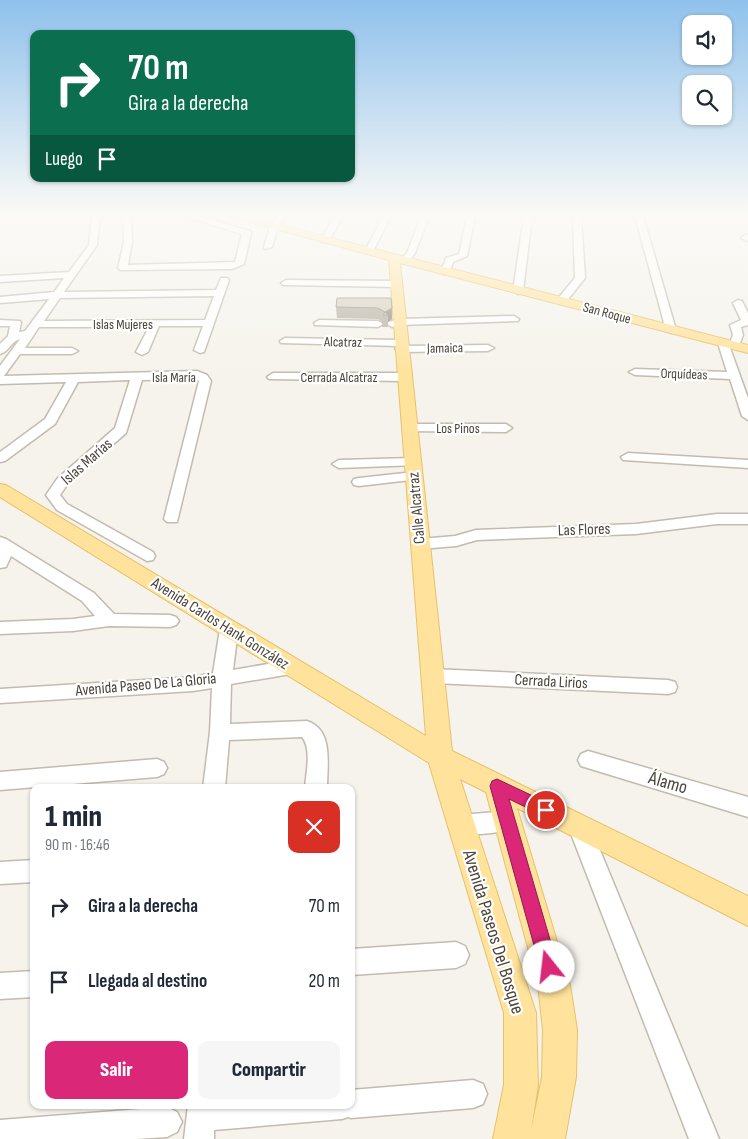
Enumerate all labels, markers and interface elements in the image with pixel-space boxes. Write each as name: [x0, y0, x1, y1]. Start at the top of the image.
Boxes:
map controls: [682, 15, 732, 125]
button: sound: [682, 15, 732, 65]
text: 70 m: [128, 47, 188, 90]
icon: right: [45, 50, 110, 115]
button: search: [682, 75, 732, 125]
text: Gira a la derecha: [128, 90, 249, 117]
icon: arrive: [93, 145, 121, 173]
text: Luego: [45, 148, 83, 171]
street label: San Roque: [581, 298, 633, 328]
street label: Islas Mujeres: [93, 316, 153, 333]
street label: Alcatraz: [323, 333, 362, 351]
street label: Jamaica: [426, 339, 463, 357]
street label: Orquídeas: [660, 365, 708, 383]
street label: Isla María: [152, 369, 196, 386]
street label: Cerrada Alcatraz: [300, 369, 378, 386]
street label: Los Pinos: [436, 420, 480, 437]
street label: Islas Marías: [58, 434, 117, 489]
street label: Calle Alcatraz: [404, 471, 430, 545]
street label: Las Flores: [557, 520, 611, 540]
street label: Avenida Carlos Hank González: [147, 573, 293, 674]
street label: Avenida Paseo De La Gloria: [74, 669, 217, 701]
street label: Cerrada Lirios: [514, 671, 588, 693]
street label: Álamo: [645, 766, 690, 799]
pin: [525, 789, 567, 831]
icon: arrive: [532, 796, 560, 824]
text: 1 min: [45, 799, 102, 835]
button: close: [288, 801, 340, 853]
text: 90 m · 16:46: [45, 836, 110, 855]
street label: Avenida Paseos Del Bosque: [457, 846, 529, 1017]
icon: right: [45, 893, 73, 921]
text: Gira a la derecha: [88, 895, 198, 918]
text: 70 m: [309, 895, 340, 918]
position arrow: [522, 940, 574, 992]
icon: arrive: [45, 968, 73, 996]
text: Llegada al destino: [88, 970, 207, 993]
text: 20 m: [308, 970, 340, 993]
button: Salir: [45, 1041, 188, 1099]
button: Compartir: [198, 1041, 340, 1099]

